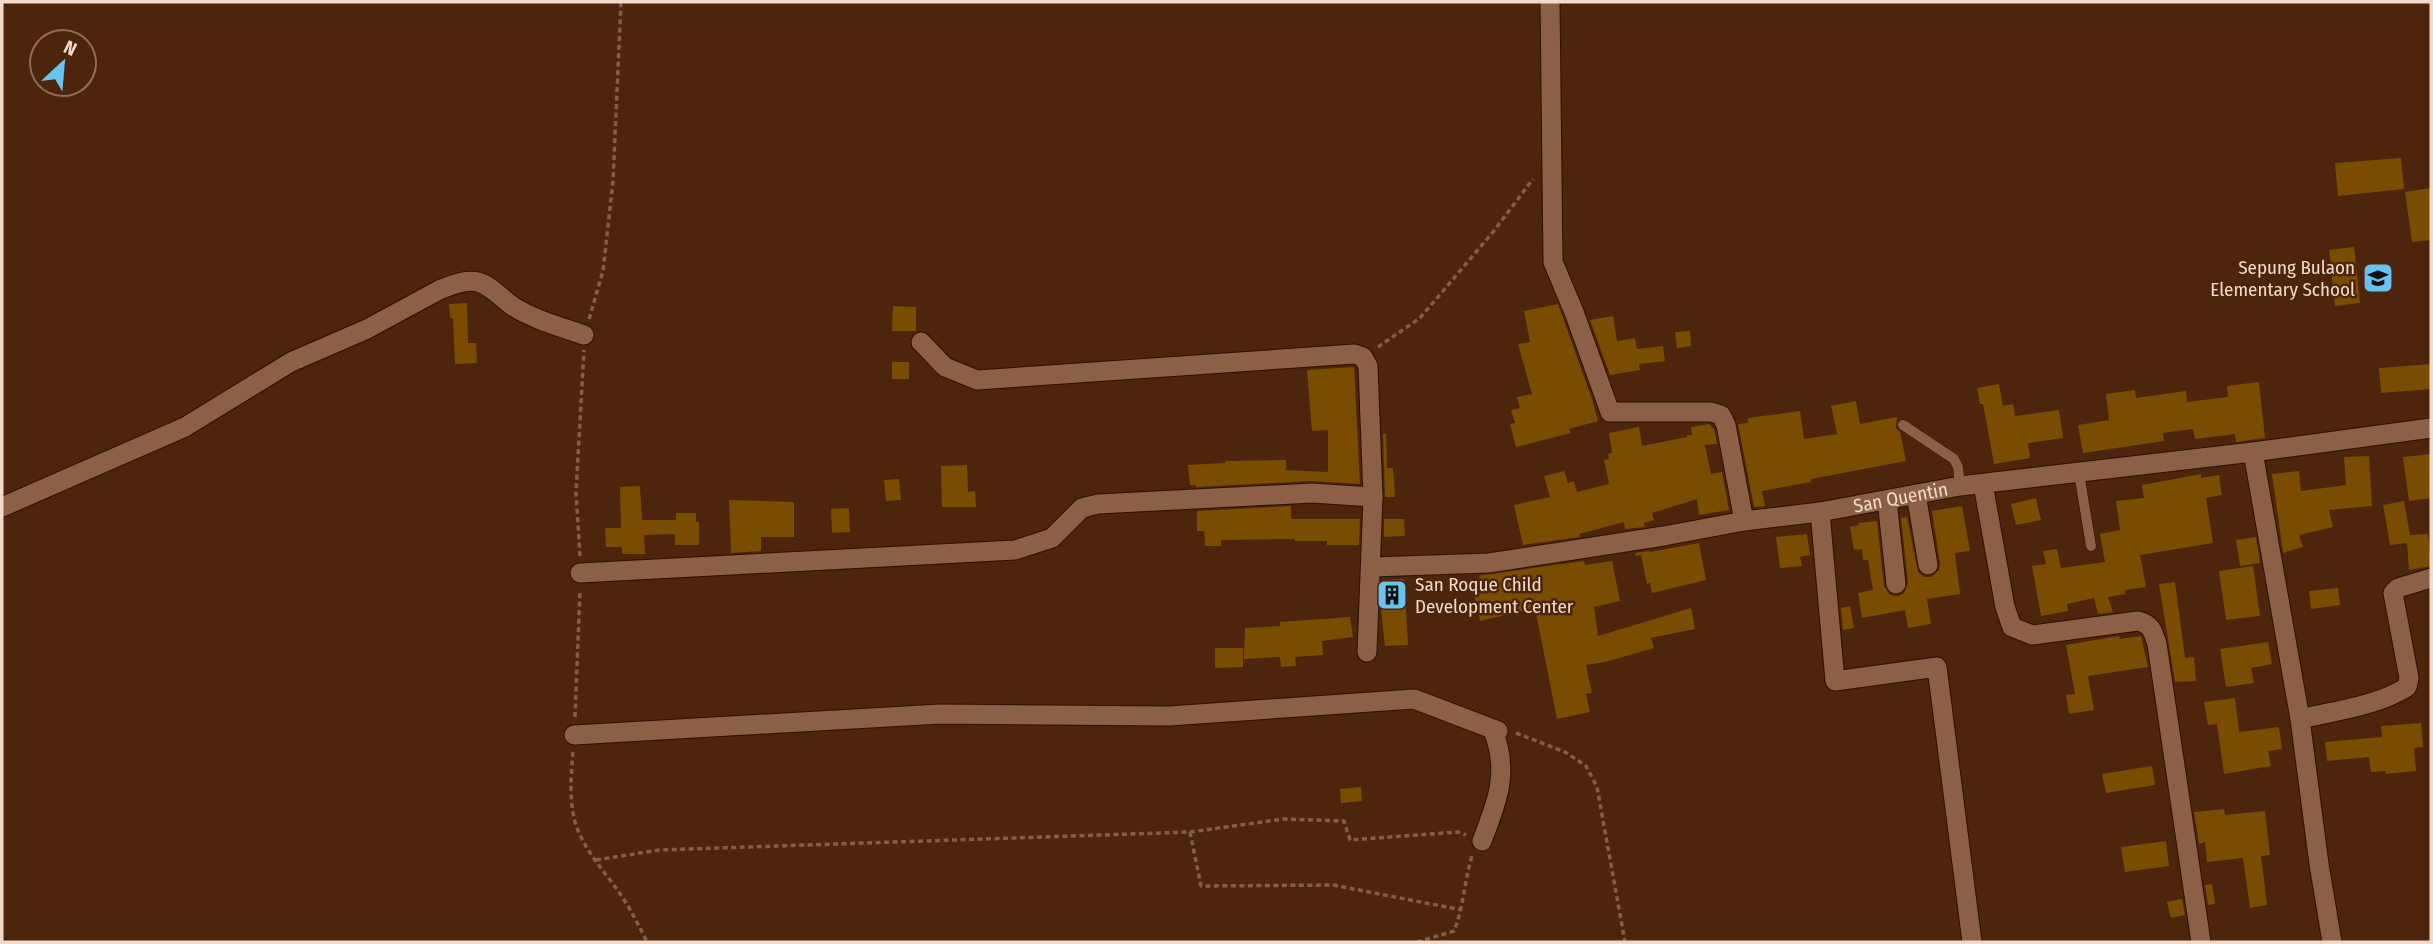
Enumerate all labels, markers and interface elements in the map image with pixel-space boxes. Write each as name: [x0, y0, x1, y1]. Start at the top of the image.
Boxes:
north arrow: [28, 28, 98, 98]
text: N: [60, 35, 80, 61]
place label: Sepung Bulaon Elementary School: [2210, 256, 2355, 301]
school or university icon: Sepung Bulaon Elementary School: [2361, 261, 2395, 295]
street label: San Quentin: [1851, 477, 1950, 517]
place label: San Roque Child Development Center: [1415, 573, 1574, 618]
building icon: San Roque Child Development Center: [1375, 578, 1409, 612]

